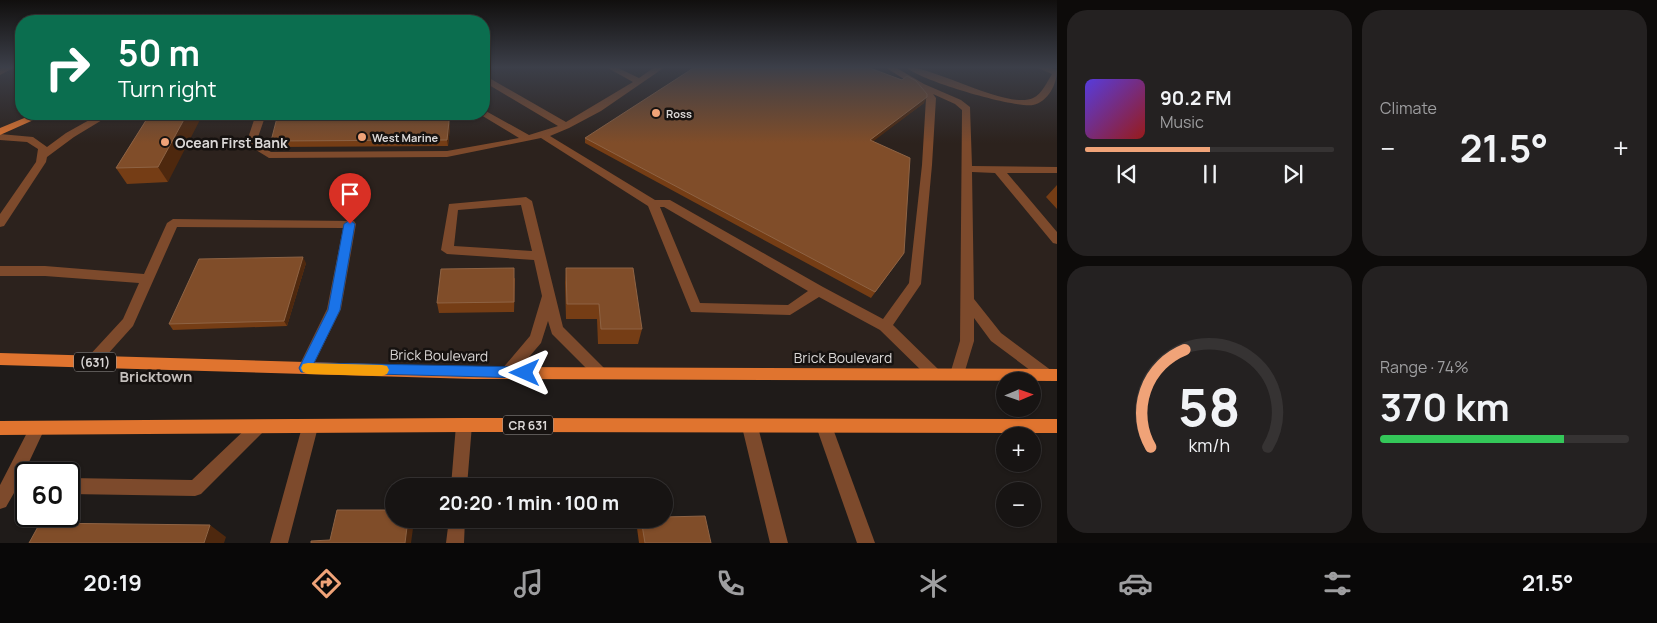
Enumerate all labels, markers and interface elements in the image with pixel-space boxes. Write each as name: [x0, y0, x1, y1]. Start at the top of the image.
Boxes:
text: 50 m: [118, 29, 200, 77]
icon: right: [35, 35, 100, 100]
text: Turn right: [118, 74, 216, 104]
text: 90.2 FM: [1160, 85, 1231, 111]
text: Climate: [1380, 97, 1437, 119]
place label: Ross: [666, 106, 692, 121]
marker: Ross: [650, 107, 662, 119]
text: Music: [1160, 111, 1204, 133]
text: 21.5°: [1460, 121, 1548, 173]
text: −: [1380, 129, 1395, 167]
text: +: [1613, 129, 1629, 167]
place label: West Marine: [372, 130, 439, 145]
marker: West Marine: [356, 131, 368, 143]
place label: Ocean First Bank: [175, 133, 288, 152]
marker: Ocean First Bank: [159, 136, 171, 148]
icon: previous: [1113, 160, 1141, 188]
icon: pause: [1196, 160, 1224, 188]
icon: next: [1279, 160, 1307, 188]
pin: [329, 173, 371, 224]
icon: arrive: [336, 180, 364, 208]
street label: Brick Boulevard: [390, 345, 488, 365]
position arrow: [498, 346, 550, 398]
street label: Brick Boulevard: [794, 348, 892, 367]
road number: (631): [74, 352, 116, 372]
text: Range · 74%: [1380, 356, 1469, 378]
district label: Bricktown: [120, 366, 192, 387]
text: 58: [1178, 371, 1241, 442]
north arrow: [996, 372, 1041, 418]
map controls: [996, 372, 1041, 527]
text: 370 km: [1380, 380, 1510, 432]
road number: CR 631: [503, 416, 553, 434]
button: +: [996, 427, 1041, 472]
text: km/h: [1189, 433, 1230, 457]
speed limit sign: 60: [15, 462, 80, 527]
button: −: [996, 482, 1041, 527]
text: 20:20 · 1 min · 100 m: [439, 490, 619, 516]
icon: directions: [309, 566, 344, 601]
icon: music: [511, 566, 546, 601]
icon: phone: [713, 566, 748, 601]
icon: climate: [916, 566, 951, 601]
icon: car: [1118, 566, 1153, 601]
icon: filters: [1320, 566, 1355, 601]
text: 20:19: [84, 568, 142, 598]
text: 21.5°: [1522, 568, 1573, 598]

